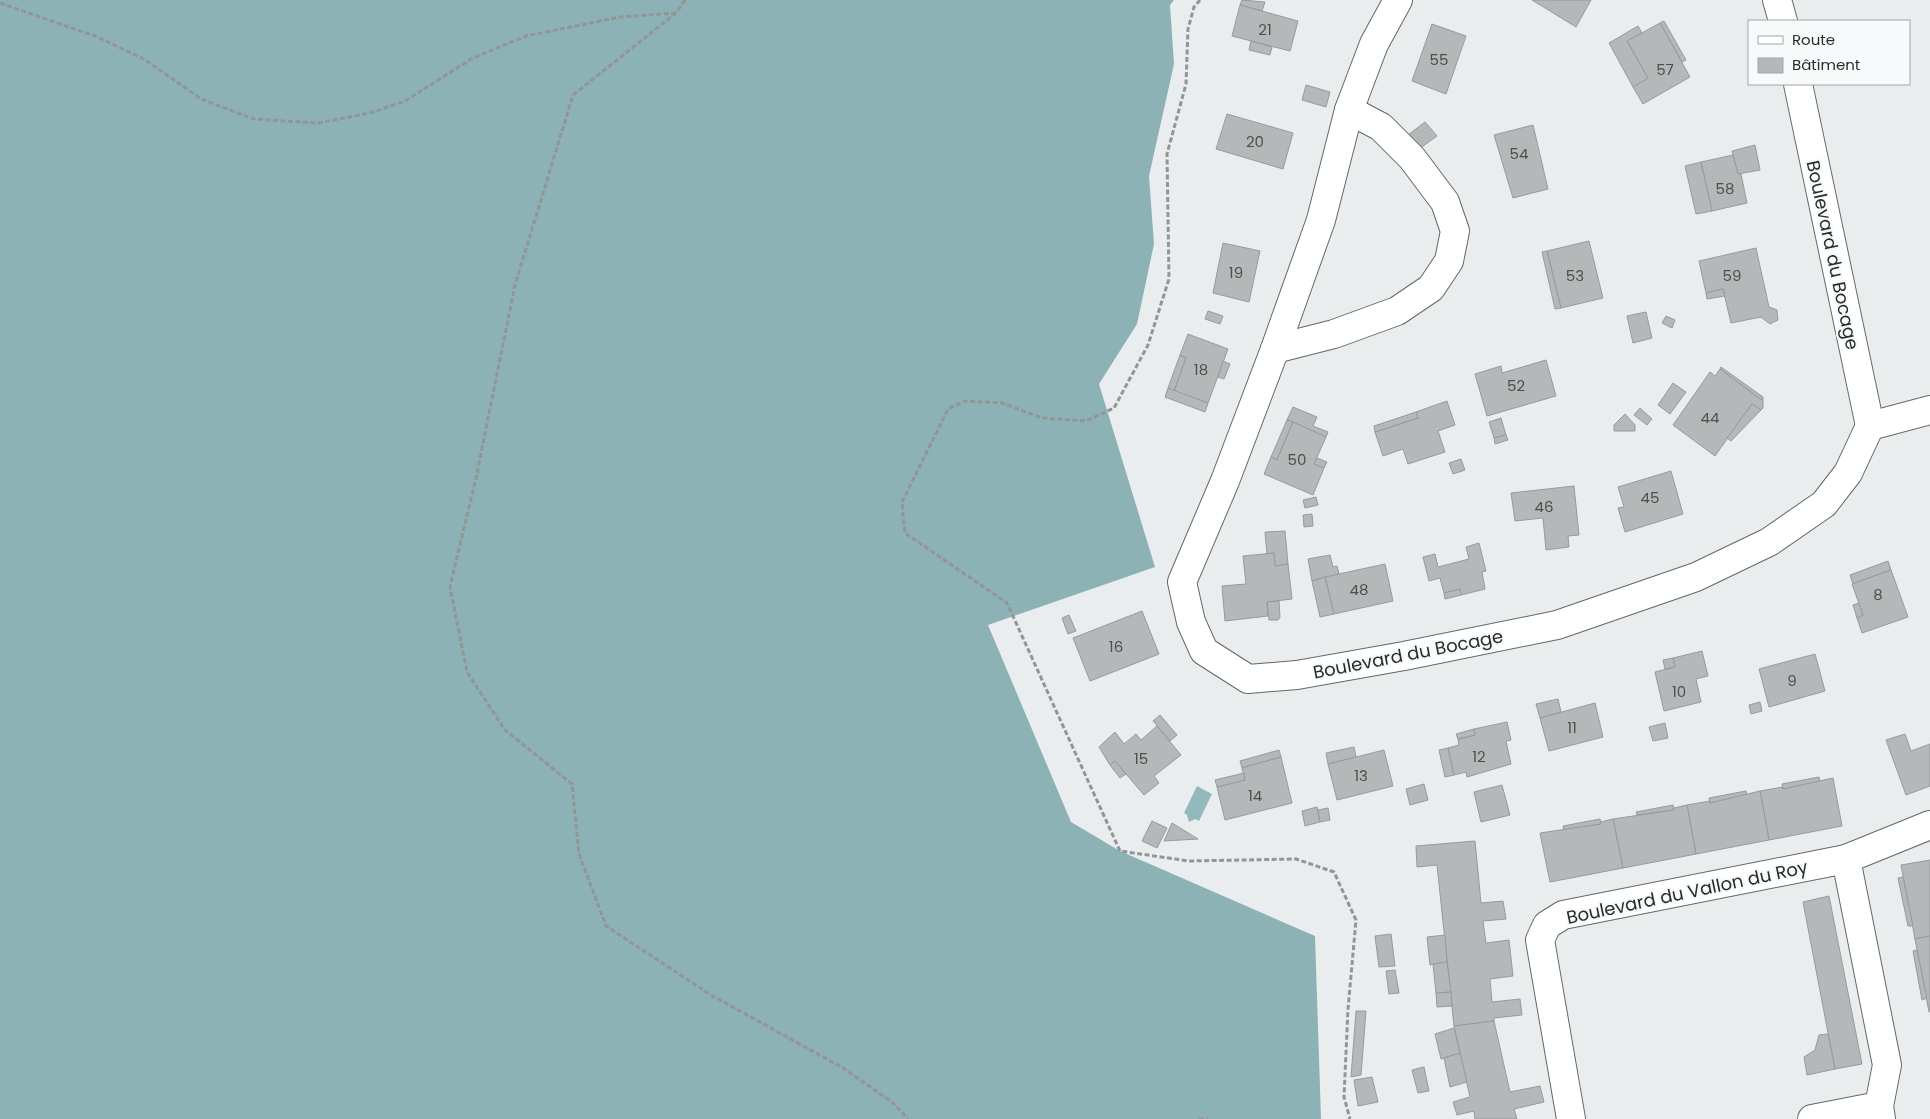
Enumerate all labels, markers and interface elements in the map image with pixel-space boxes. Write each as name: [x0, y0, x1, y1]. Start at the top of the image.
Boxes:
house number: 21: [1258, 19, 1272, 40]
legend: [1748, 20, 1910, 85]
text: Route: [1792, 29, 1835, 50]
house number: 55: [1430, 49, 1448, 70]
text: Bâtiment: [1792, 54, 1860, 75]
house number: 57: [1656, 59, 1674, 80]
house number: 20: [1246, 131, 1264, 152]
house number: 54: [1510, 143, 1528, 164]
street label: Boulevard du Bocage: [1801, 158, 1865, 352]
house number: 58: [1716, 178, 1734, 199]
house number: 19: [1229, 262, 1243, 283]
house number: 53: [1566, 265, 1584, 286]
house number: 59: [1723, 265, 1741, 286]
house number: 18: [1194, 359, 1208, 380]
house number: 52: [1507, 375, 1525, 396]
house number: 44: [1701, 407, 1719, 428]
house number: 50: [1288, 449, 1306, 470]
house number: 45: [1641, 487, 1659, 508]
house number: 46: [1535, 496, 1553, 517]
house number: 48: [1350, 579, 1368, 600]
house number: 8: [1873, 584, 1883, 605]
street label: Boulevard du Bocage: [1311, 623, 1505, 685]
house number: 16: [1109, 636, 1123, 657]
house number: 9: [1787, 670, 1797, 691]
house number: 10: [1672, 681, 1686, 702]
house number: 11: [1567, 717, 1577, 738]
house number: 12: [1472, 746, 1486, 767]
house number: 15: [1134, 748, 1148, 769]
house number: 13: [1354, 765, 1368, 786]
house number: 14: [1248, 785, 1262, 806]
street label: Boulevard du Vallon du Roy: [1564, 854, 1810, 930]

